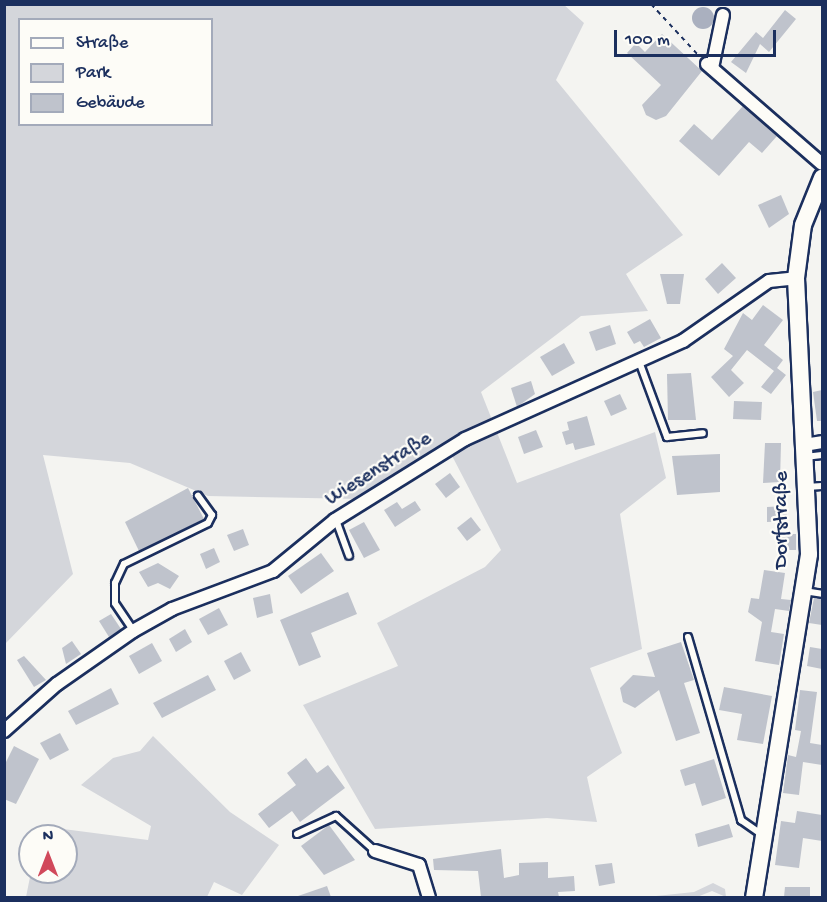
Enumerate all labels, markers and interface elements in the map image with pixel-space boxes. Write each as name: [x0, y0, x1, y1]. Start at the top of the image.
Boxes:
legend: [18, 18, 213, 126]
scale bar: [617, 18, 779, 56]
text: 100 m: [625, 30, 670, 51]
text: Straße: [76, 33, 128, 54]
text: Park: [76, 63, 110, 84]
text: Gebäude: [76, 93, 144, 114]
street label: Wiesenstraße: [321, 427, 437, 513]
street label: Dorfstraße: [770, 471, 796, 569]
north arrow: [18, 824, 78, 884]
text: N: [43, 828, 53, 847]

